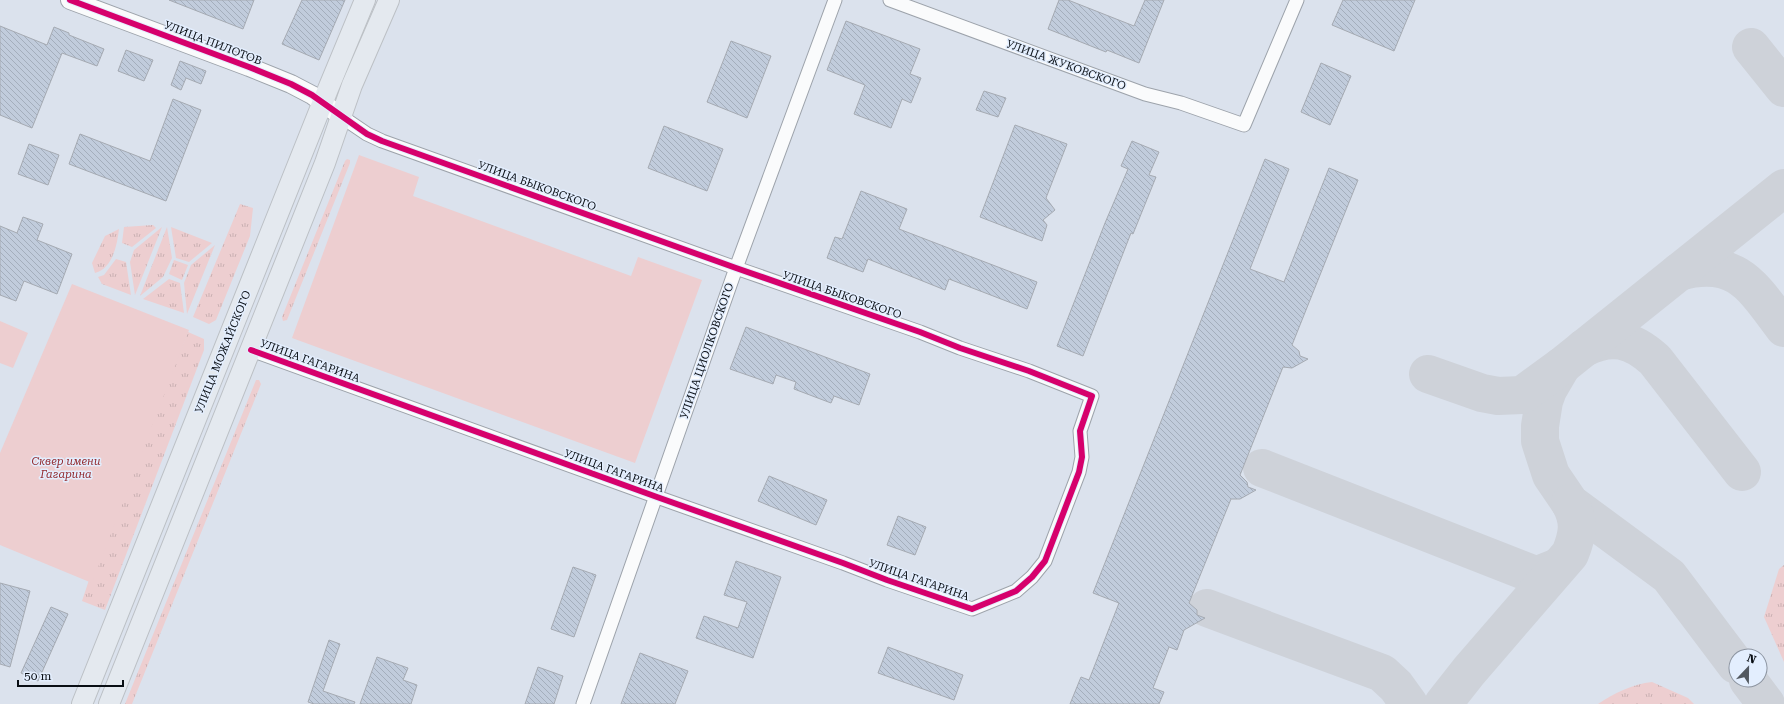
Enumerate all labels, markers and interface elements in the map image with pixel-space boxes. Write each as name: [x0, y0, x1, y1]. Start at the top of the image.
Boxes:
street label: УЛИЦА ПИЛОТОВ: [162, 18, 264, 68]
street label: УЛИЦА ЖУКОВСКОГО: [1004, 37, 1128, 93]
street label: УЛИЦА БЫКОВСКОГО: [476, 159, 598, 214]
street label: УЛИЦА БЫКОВСКОГО: [781, 269, 903, 322]
street label: УЛИЦА ЦИОЛКОВСКОГО: [678, 281, 737, 421]
street label: УЛИЦА МОЖАЙСКОГО: [191, 288, 254, 415]
street label: УЛИЦА ГАГАРИНА: [258, 337, 362, 385]
street label: УЛИЦА ГАГАРИНА: [562, 447, 666, 495]
park label: Сквер имени Гагарина: [31, 455, 101, 481]
street label: УЛИЦА ГАГАРИНА: [867, 557, 971, 603]
north arrow: [1728, 648, 1768, 688]
text: N: [1745, 652, 1758, 667]
scale bar: [18, 662, 123, 688]
text: 50 m: [24, 669, 51, 683]

